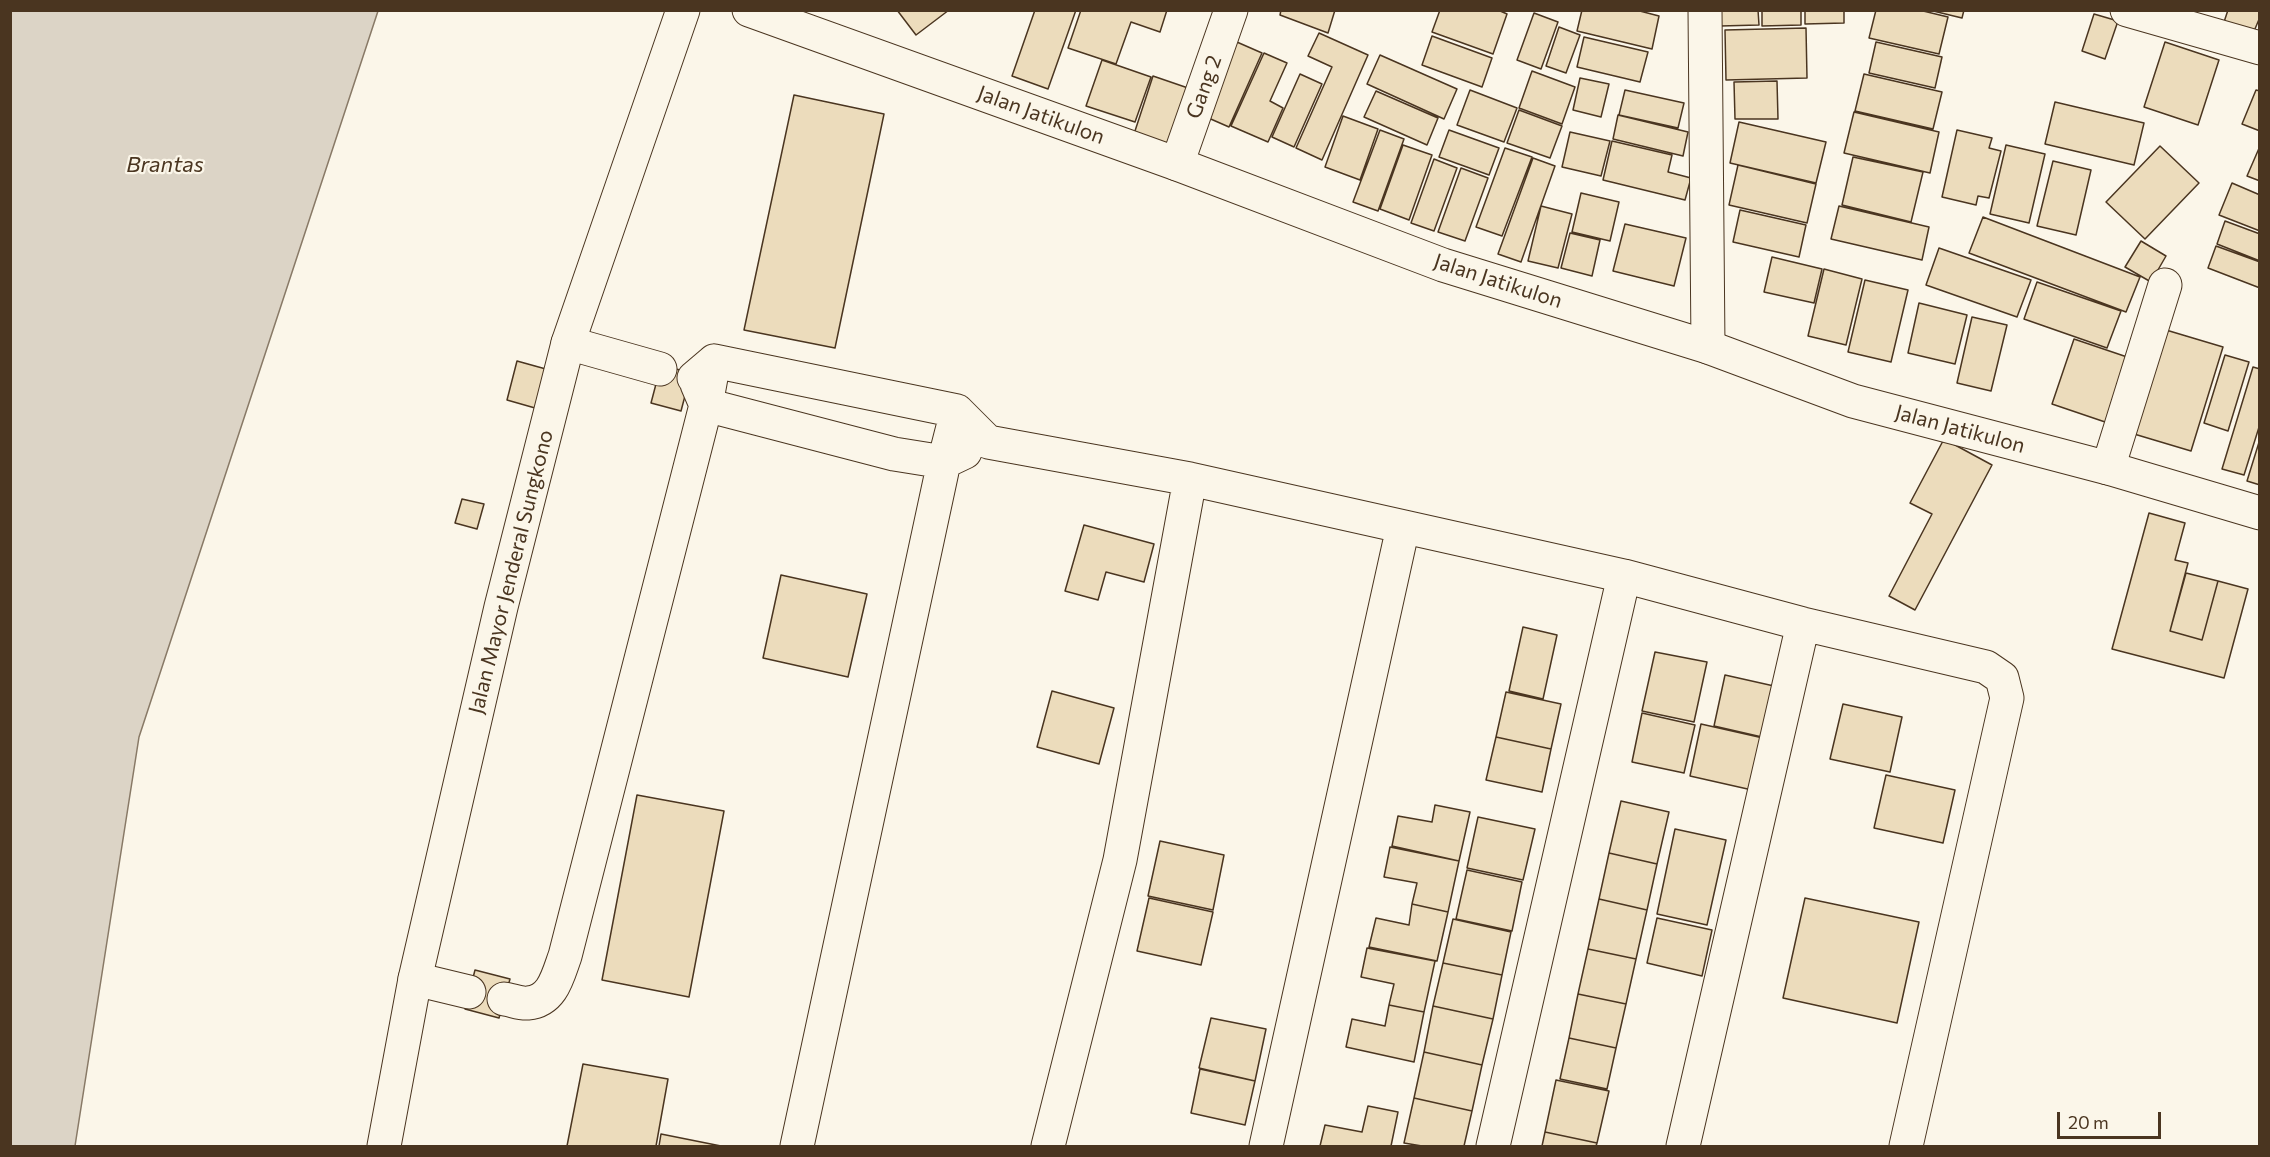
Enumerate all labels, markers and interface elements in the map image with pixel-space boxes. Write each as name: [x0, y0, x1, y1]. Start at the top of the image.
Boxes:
street label: Gang 2: [1181, 52, 1227, 122]
street label: Jalan Jatikulon: [974, 80, 1108, 150]
water label: Brantas: [126, 152, 204, 178]
street label: Jalan Jatikulon: [1431, 248, 1565, 314]
street label: Jalan Jatikulon: [1892, 400, 2028, 458]
street label: Jalan Mayor Jenderal Sungkono: [463, 427, 559, 717]
scale bar: [2060, 1100, 2164, 1138]
text: 20 m: [2068, 1111, 2109, 1133]

